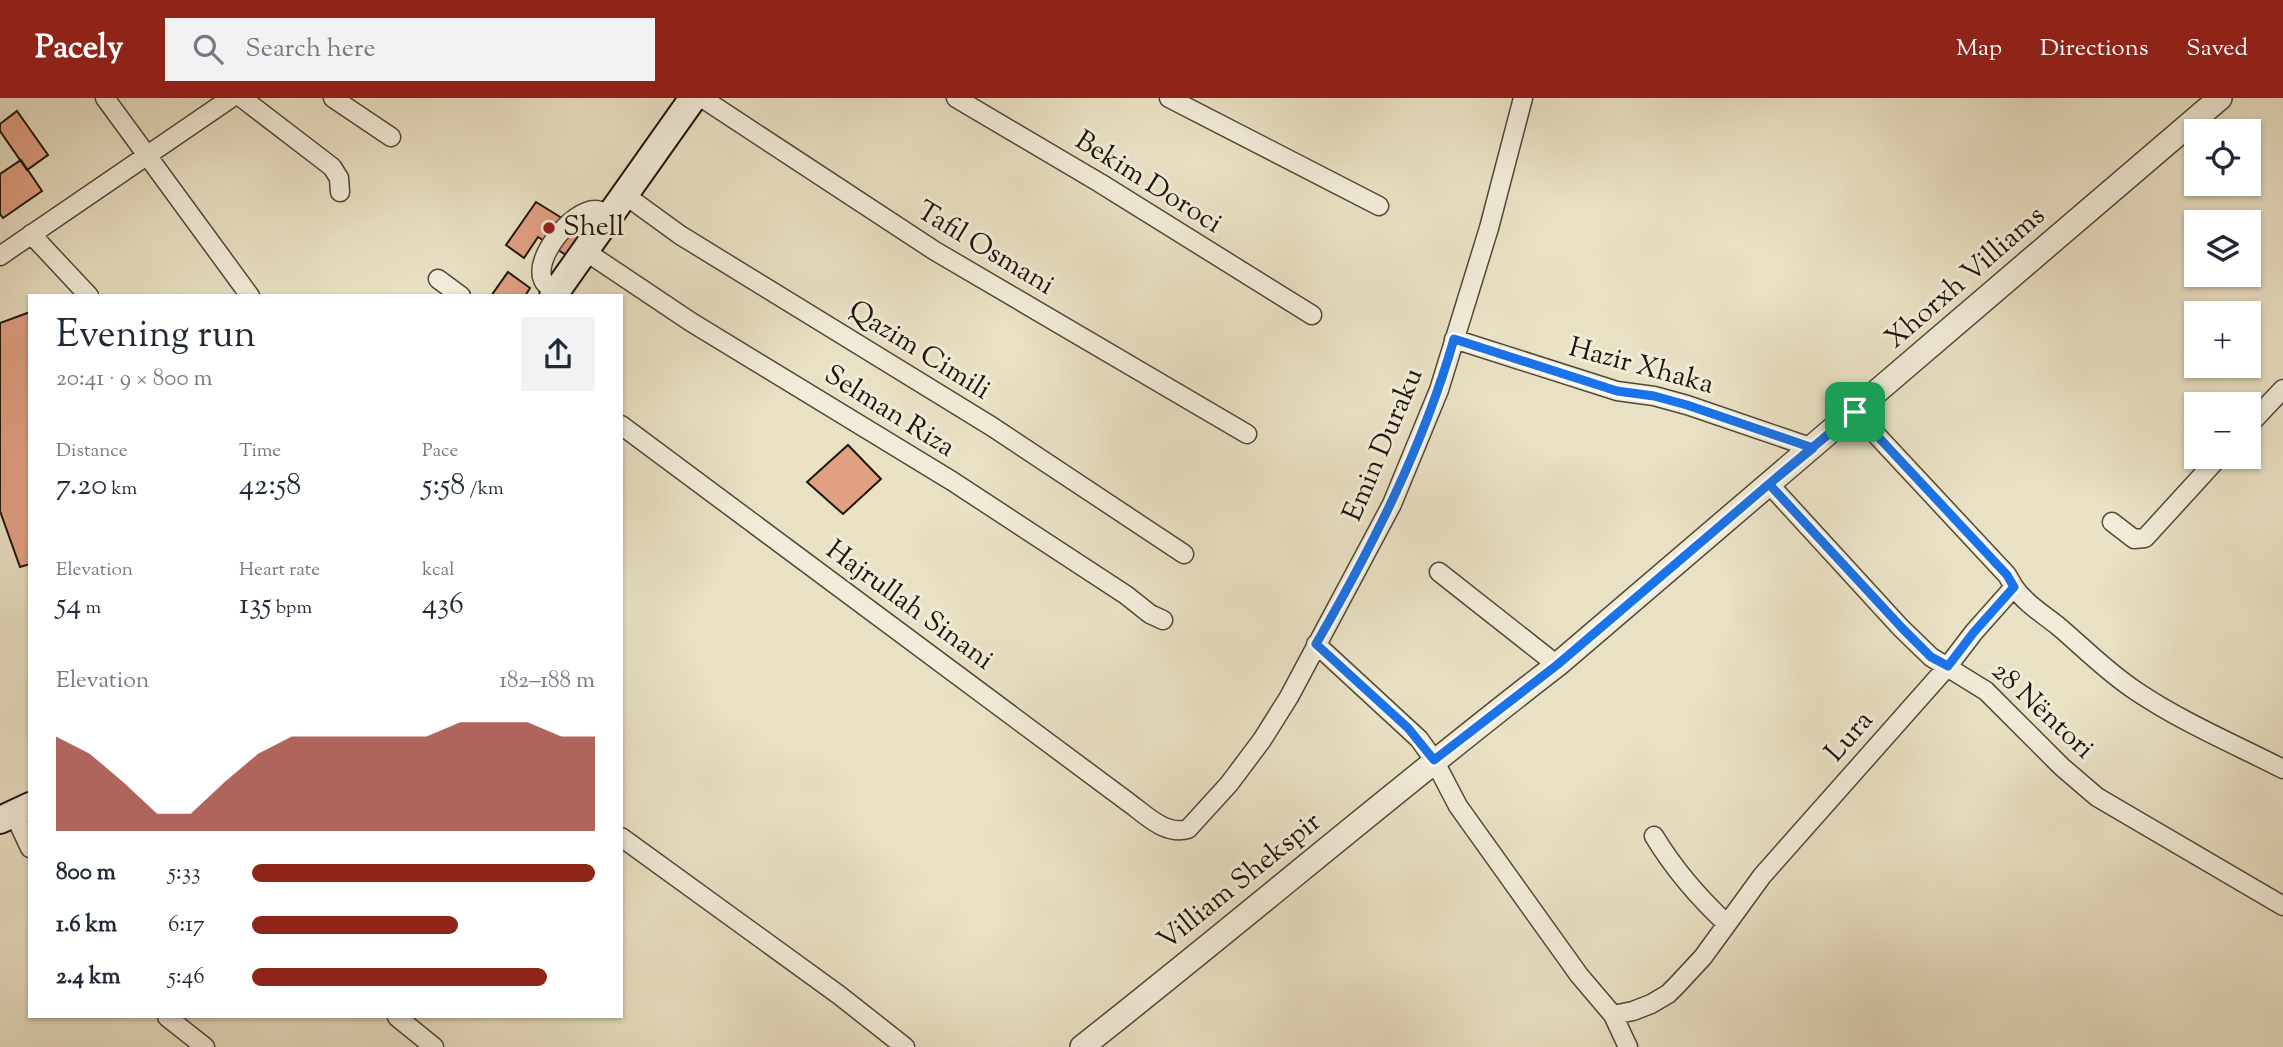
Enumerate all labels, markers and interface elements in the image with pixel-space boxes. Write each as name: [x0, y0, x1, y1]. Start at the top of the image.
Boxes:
search box: [165, 18, 655, 81]
text: Pacely: [35, 25, 123, 73]
icon: search: [189, 30, 227, 68]
text: Search here: [245, 31, 376, 68]
text: Map: [1956, 32, 2002, 66]
text: Directions: [2040, 32, 2148, 66]
text: Saved: [2186, 32, 2248, 66]
map controls: [2184, 119, 2261, 469]
button: locate: [2184, 119, 2261, 196]
street label: Bekim Doroci: [1067, 122, 1229, 244]
street label: Tafil Osmani: [908, 192, 1062, 306]
street label: Xhorxh Villiams: [1877, 197, 2055, 359]
place label: Shell: [563, 208, 625, 248]
button: layers: [2184, 210, 2261, 287]
marker: Shell: [541, 220, 557, 236]
street label: Qazim Cimili: [840, 291, 998, 411]
button: +: [2184, 301, 2261, 378]
text: Evening run: [56, 310, 256, 364]
button: share: [521, 317, 595, 391]
street label: Hazir Xhaka: [1564, 328, 1718, 406]
street label: Selman Riza: [816, 356, 962, 468]
street label: Emin Duraku: [1334, 362, 1434, 528]
text: 20:41 · 9 × 800 m: [56, 363, 213, 396]
pin: [1825, 382, 1885, 442]
button: −: [2184, 392, 2261, 469]
icon: arrive: [1836, 393, 1874, 431]
text: Distance: [56, 438, 128, 465]
text: Time: [239, 438, 281, 465]
text: Pace: [422, 438, 458, 465]
text: 7.20: [56, 465, 107, 508]
text: 42:58: [239, 465, 301, 508]
text: 5:58: [422, 465, 465, 508]
text: km: [107, 476, 137, 503]
text: /km: [465, 476, 504, 503]
street label: Hajrullah Sinani: [817, 531, 1001, 681]
text: Elevation: [56, 557, 133, 584]
text: Heart rate: [239, 557, 320, 584]
text: kcal: [422, 557, 455, 584]
text: 54: [56, 584, 81, 627]
text: 135: [239, 584, 272, 627]
text: 436: [422, 584, 464, 627]
text: m: [81, 595, 101, 622]
text: bpm: [272, 595, 312, 622]
street label: 28 Nëntori: [1982, 653, 2102, 769]
text: Elevation: [56, 665, 149, 698]
text: 182–188 m: [499, 665, 595, 698]
street label: Lura: [1816, 703, 1884, 771]
street label: Villiam Shekspir: [1150, 803, 1331, 961]
text: 800 m: [56, 857, 116, 890]
text: 5:33: [168, 857, 200, 890]
text: 1.6 km: [56, 909, 117, 942]
text: 6:17: [168, 909, 205, 942]
text: 2.4 km: [56, 961, 121, 994]
text: 5:46: [168, 961, 205, 994]

